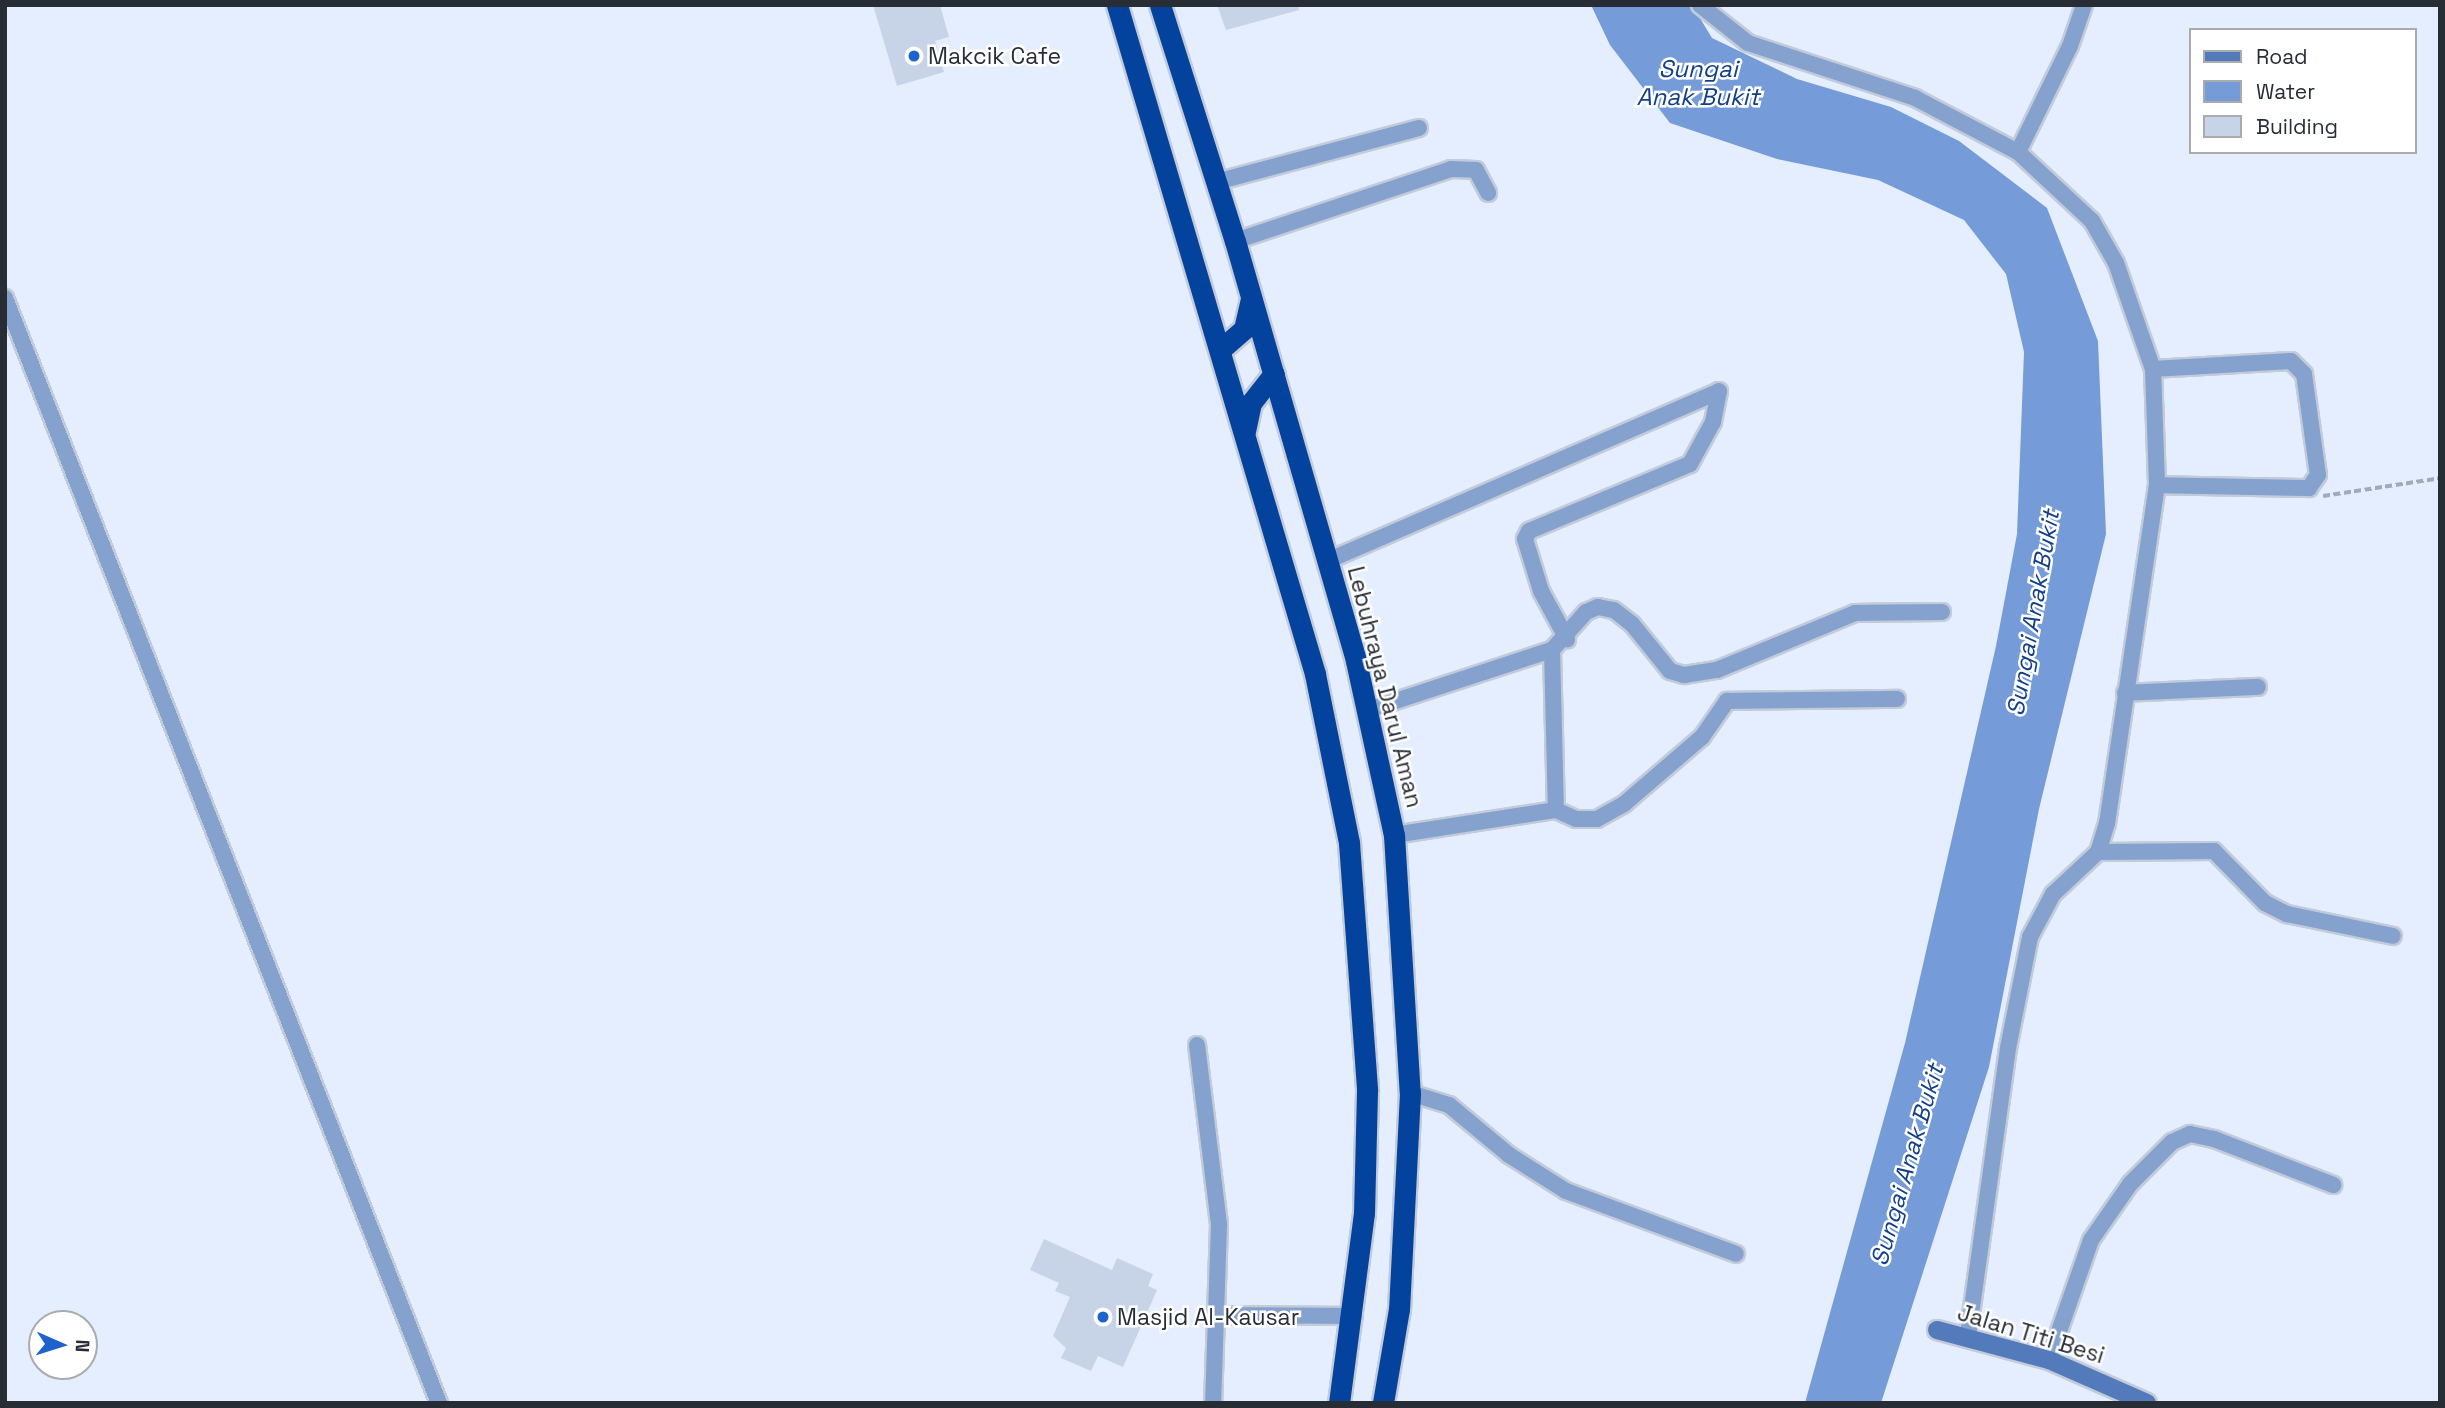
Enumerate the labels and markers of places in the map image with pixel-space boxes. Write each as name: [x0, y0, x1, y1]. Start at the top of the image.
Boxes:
place label: Makcik Cafe: [928, 42, 1061, 70]
marker: Makcik Cafe: [906, 48, 922, 64]
place label: Masjid Al-Kausar: [1117, 1303, 1300, 1331]
marker: Masjid Al-Kausar: [1095, 1309, 1111, 1325]

